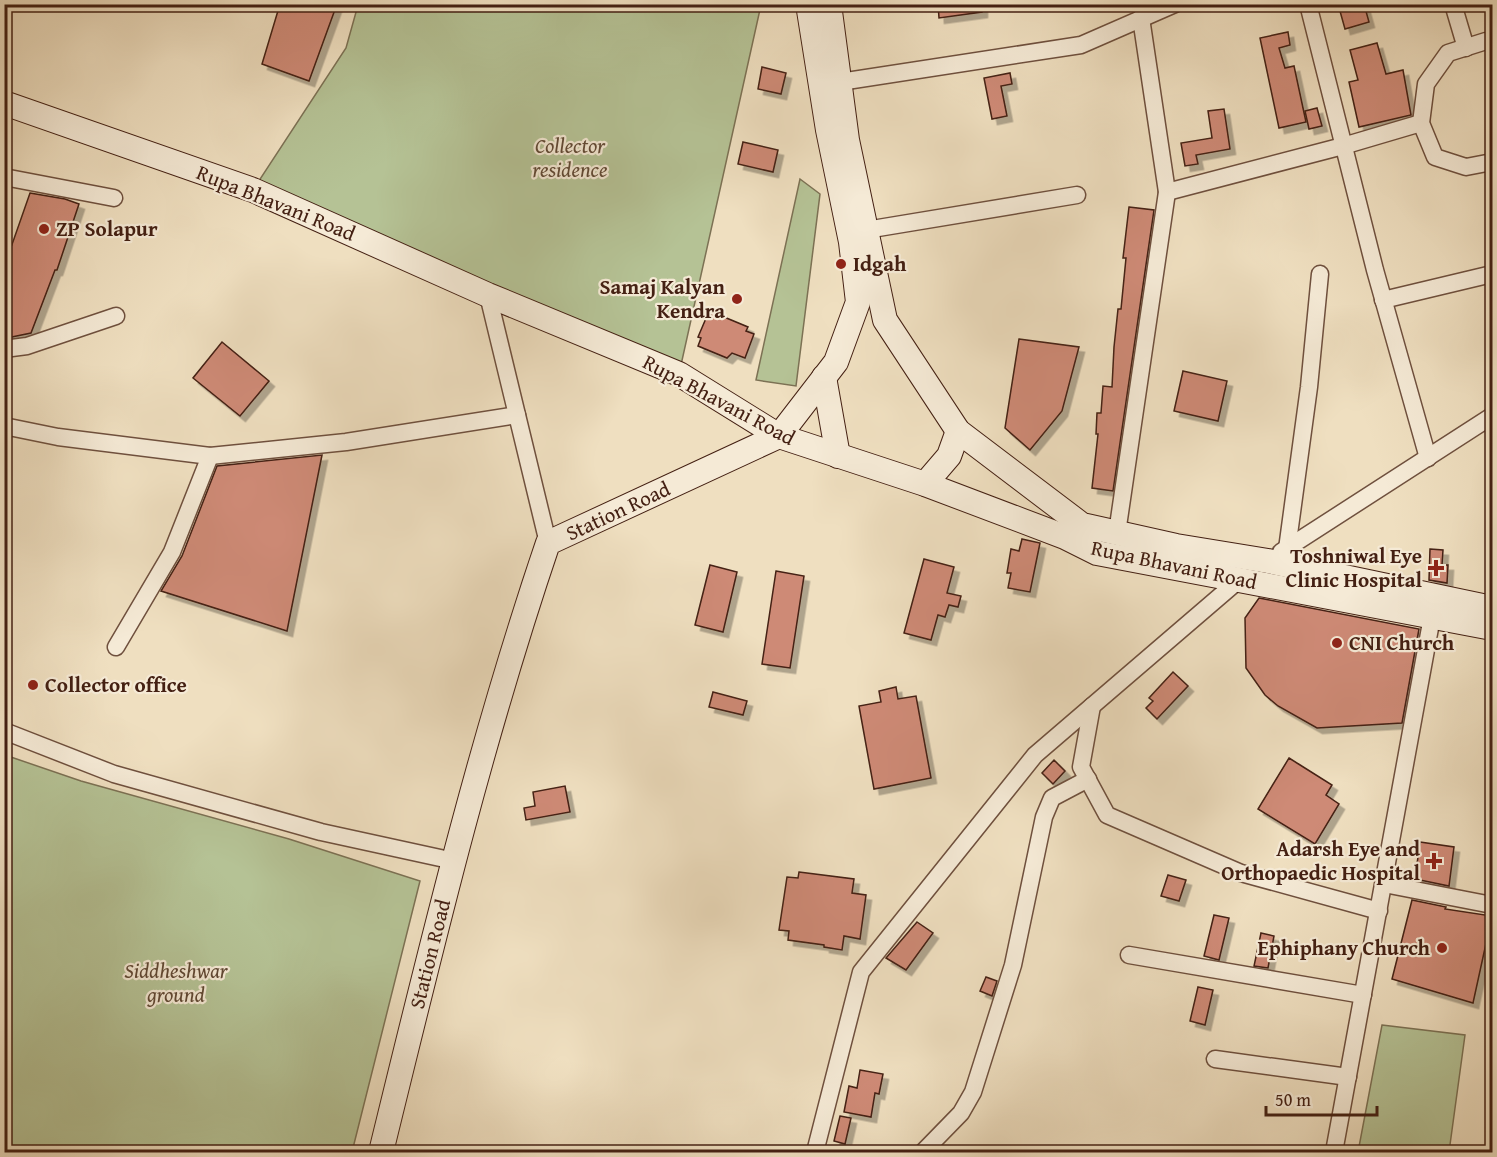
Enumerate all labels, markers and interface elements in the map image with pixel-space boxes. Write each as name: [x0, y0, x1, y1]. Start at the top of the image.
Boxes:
park label: Collector residence: [533, 130, 607, 185]
street label: Rupa Bhavani Road: [192, 157, 361, 249]
place label: ZP Solapur: [56, 213, 158, 244]
marker: ZP Solapur: [37, 222, 51, 236]
place label: Idgah: [853, 248, 907, 279]
marker: Idgah: [834, 257, 848, 271]
place label: Samaj Kalyan Kendra: [599, 271, 726, 326]
marker: Samaj Kalyan Kendra: [730, 292, 744, 306]
street label: Rupa Bhavani Road: [637, 346, 802, 453]
street label: Station Road: [560, 473, 676, 548]
street label: Rupa Bhavani Road: [1088, 532, 1261, 597]
place label: Toshniwal Eye Clinic Hospital: [1285, 540, 1422, 595]
marker: Toshniwal Eye Clinic Hospital: [1427, 559, 1445, 577]
place label: CNI Church: [1349, 627, 1455, 658]
marker: CNI Church: [1330, 636, 1344, 650]
place label: Collector office: [45, 669, 187, 700]
marker: Collector office: [26, 678, 40, 692]
place label: Adarsh Eye and Orthopaedic Hospital: [1221, 833, 1420, 888]
marker: Adarsh Eye and Orthopaedic Hospital: [1425, 852, 1443, 870]
street label: Station Road: [401, 895, 458, 1012]
place label: Ephiphany Church: [1258, 932, 1431, 963]
marker: Ephiphany Church: [1435, 941, 1449, 955]
park label: Siddheshwar ground: [124, 955, 229, 1010]
scale bar: [1266, 1079, 1377, 1117]
text: 50 m: [1275, 1086, 1311, 1113]

